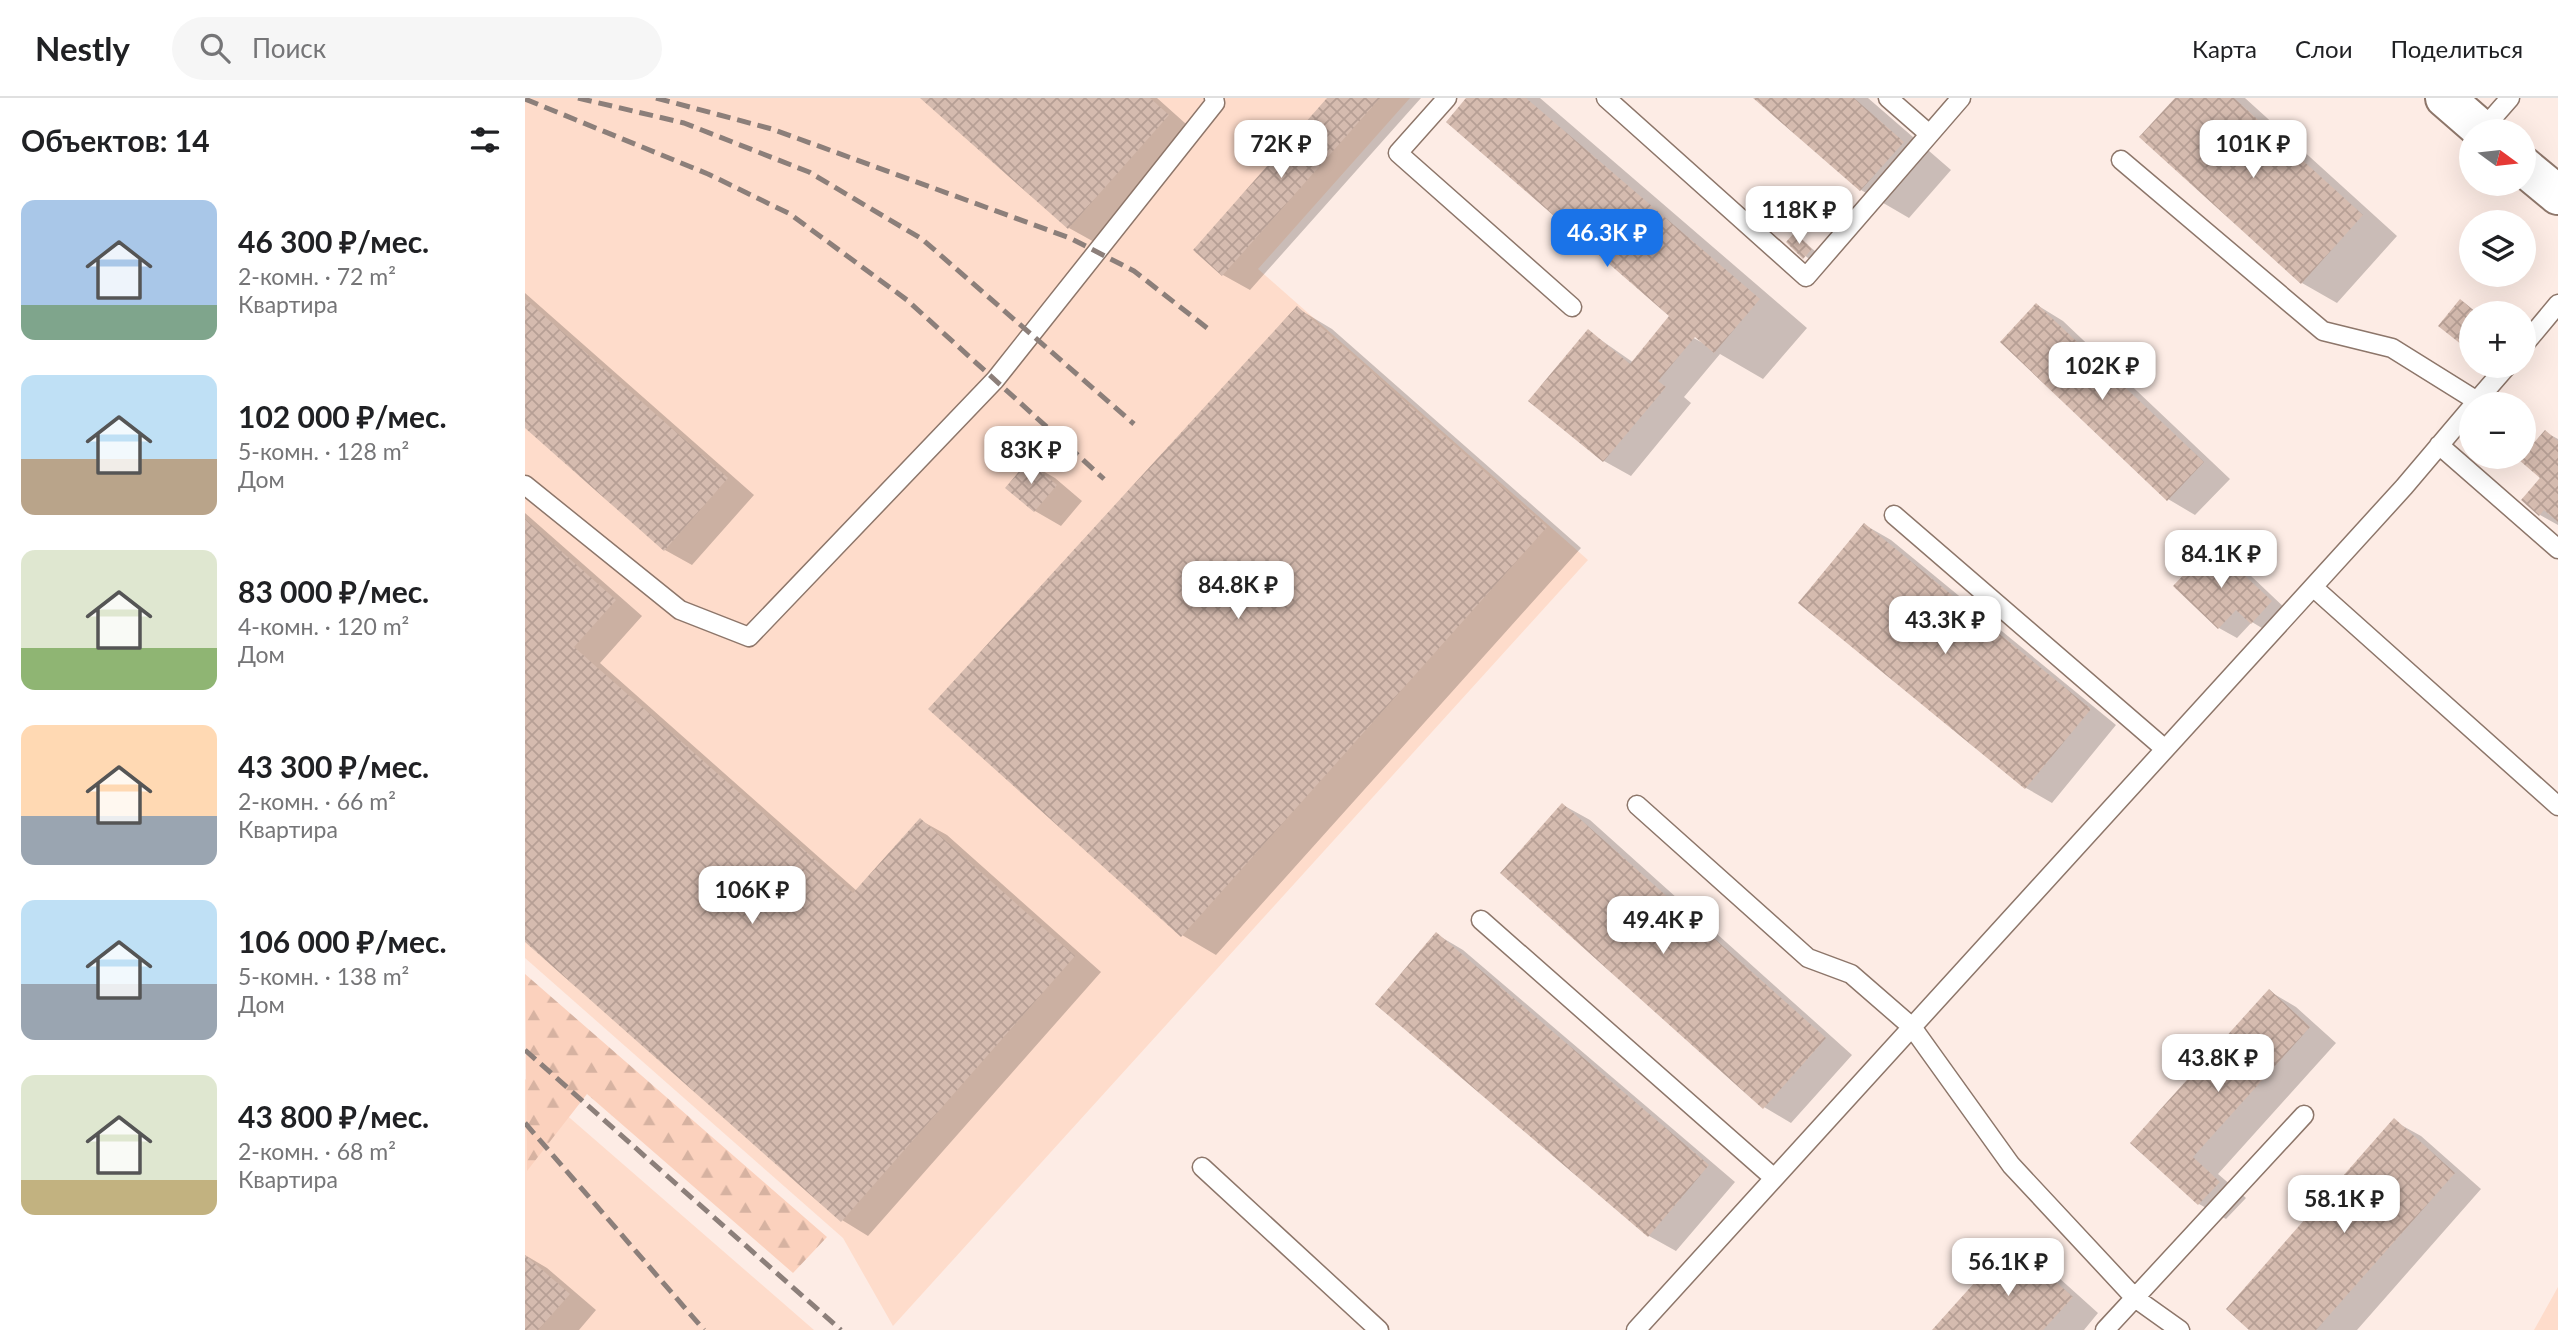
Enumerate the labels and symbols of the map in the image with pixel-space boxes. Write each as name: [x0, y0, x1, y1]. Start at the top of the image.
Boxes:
north arrow: [2459, 119, 2536, 196]
pin: 72K ₽: [1232, 120, 1330, 180]
pin: 101K ₽: [2196, 120, 2310, 180]
pin: 118K ₽: [1742, 186, 1856, 246]
pin: 46.3K ₽: [1542, 209, 1672, 269]
pin: 102K ₽: [2045, 342, 2159, 402]
pin: 83K ₽: [982, 426, 1080, 486]
pin: 84.1K ₽: [2156, 531, 2286, 590]
pin: 84.8K ₽: [1173, 561, 1303, 621]
pin: 43.3K ₽: [1880, 596, 2010, 656]
pin: 106K ₽: [695, 866, 809, 926]
pin: 49.4K ₽: [1598, 896, 1728, 956]
pin: 43.8K ₽: [2153, 1034, 2283, 1094]
pin: 58.1K ₽: [2279, 1176, 2409, 1235]
pin: 56.1K ₽: [1943, 1238, 2073, 1298]

